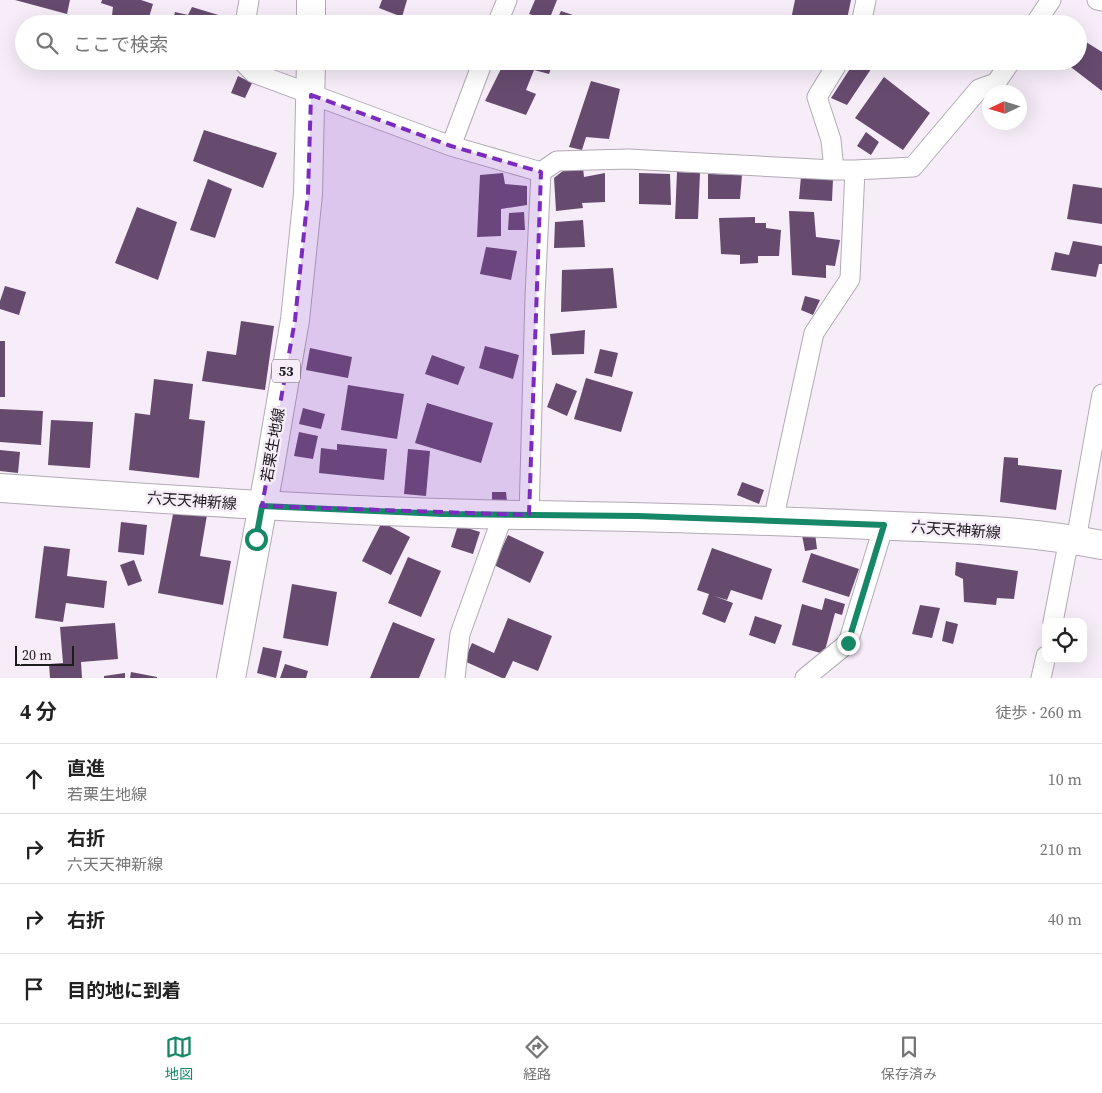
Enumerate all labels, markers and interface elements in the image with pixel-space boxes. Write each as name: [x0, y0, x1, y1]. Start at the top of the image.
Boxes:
search box: [15, 15, 1087, 70]
icon: search: [33, 29, 61, 57]
text: ここで検索: [73, 31, 168, 57]
north arrow: [982, 85, 1027, 130]
road number: 53: [272, 360, 300, 382]
street label: 若栗生地線: [256, 406, 289, 484]
street label: 六天天神新線: [146, 487, 238, 514]
street label: 六天天神新線: [910, 516, 1002, 543]
route start: [245, 528, 268, 551]
map controls: [1042, 618, 1087, 663]
button: locate: [1042, 618, 1087, 663]
route end: [837, 632, 860, 655]
scale bar: [15, 643, 74, 666]
text: 20 m: [22, 645, 52, 665]
text: 4 分: [20, 697, 57, 726]
text: 徒歩 · 260 m: [996, 701, 1082, 723]
text: 直進: [67, 755, 105, 781]
icon: ahead: [20, 765, 48, 793]
text: 10 m: [1048, 768, 1082, 790]
text: 若栗生地線: [67, 783, 147, 805]
text: 右折: [67, 825, 105, 851]
icon: right: [20, 835, 48, 863]
text: 210 m: [1040, 838, 1082, 860]
text: 六天天神新線: [67, 853, 163, 875]
icon: right: [20, 905, 48, 933]
text: 右折: [67, 907, 105, 933]
text: 40 m: [1048, 908, 1082, 930]
icon: arrive: [20, 975, 48, 1003]
text: 目的地に到着: [67, 977, 181, 1003]
tab: 地図: [165, 1033, 193, 1084]
tab: 経路: [523, 1033, 551, 1084]
tab: 保存済み: [881, 1033, 937, 1084]

